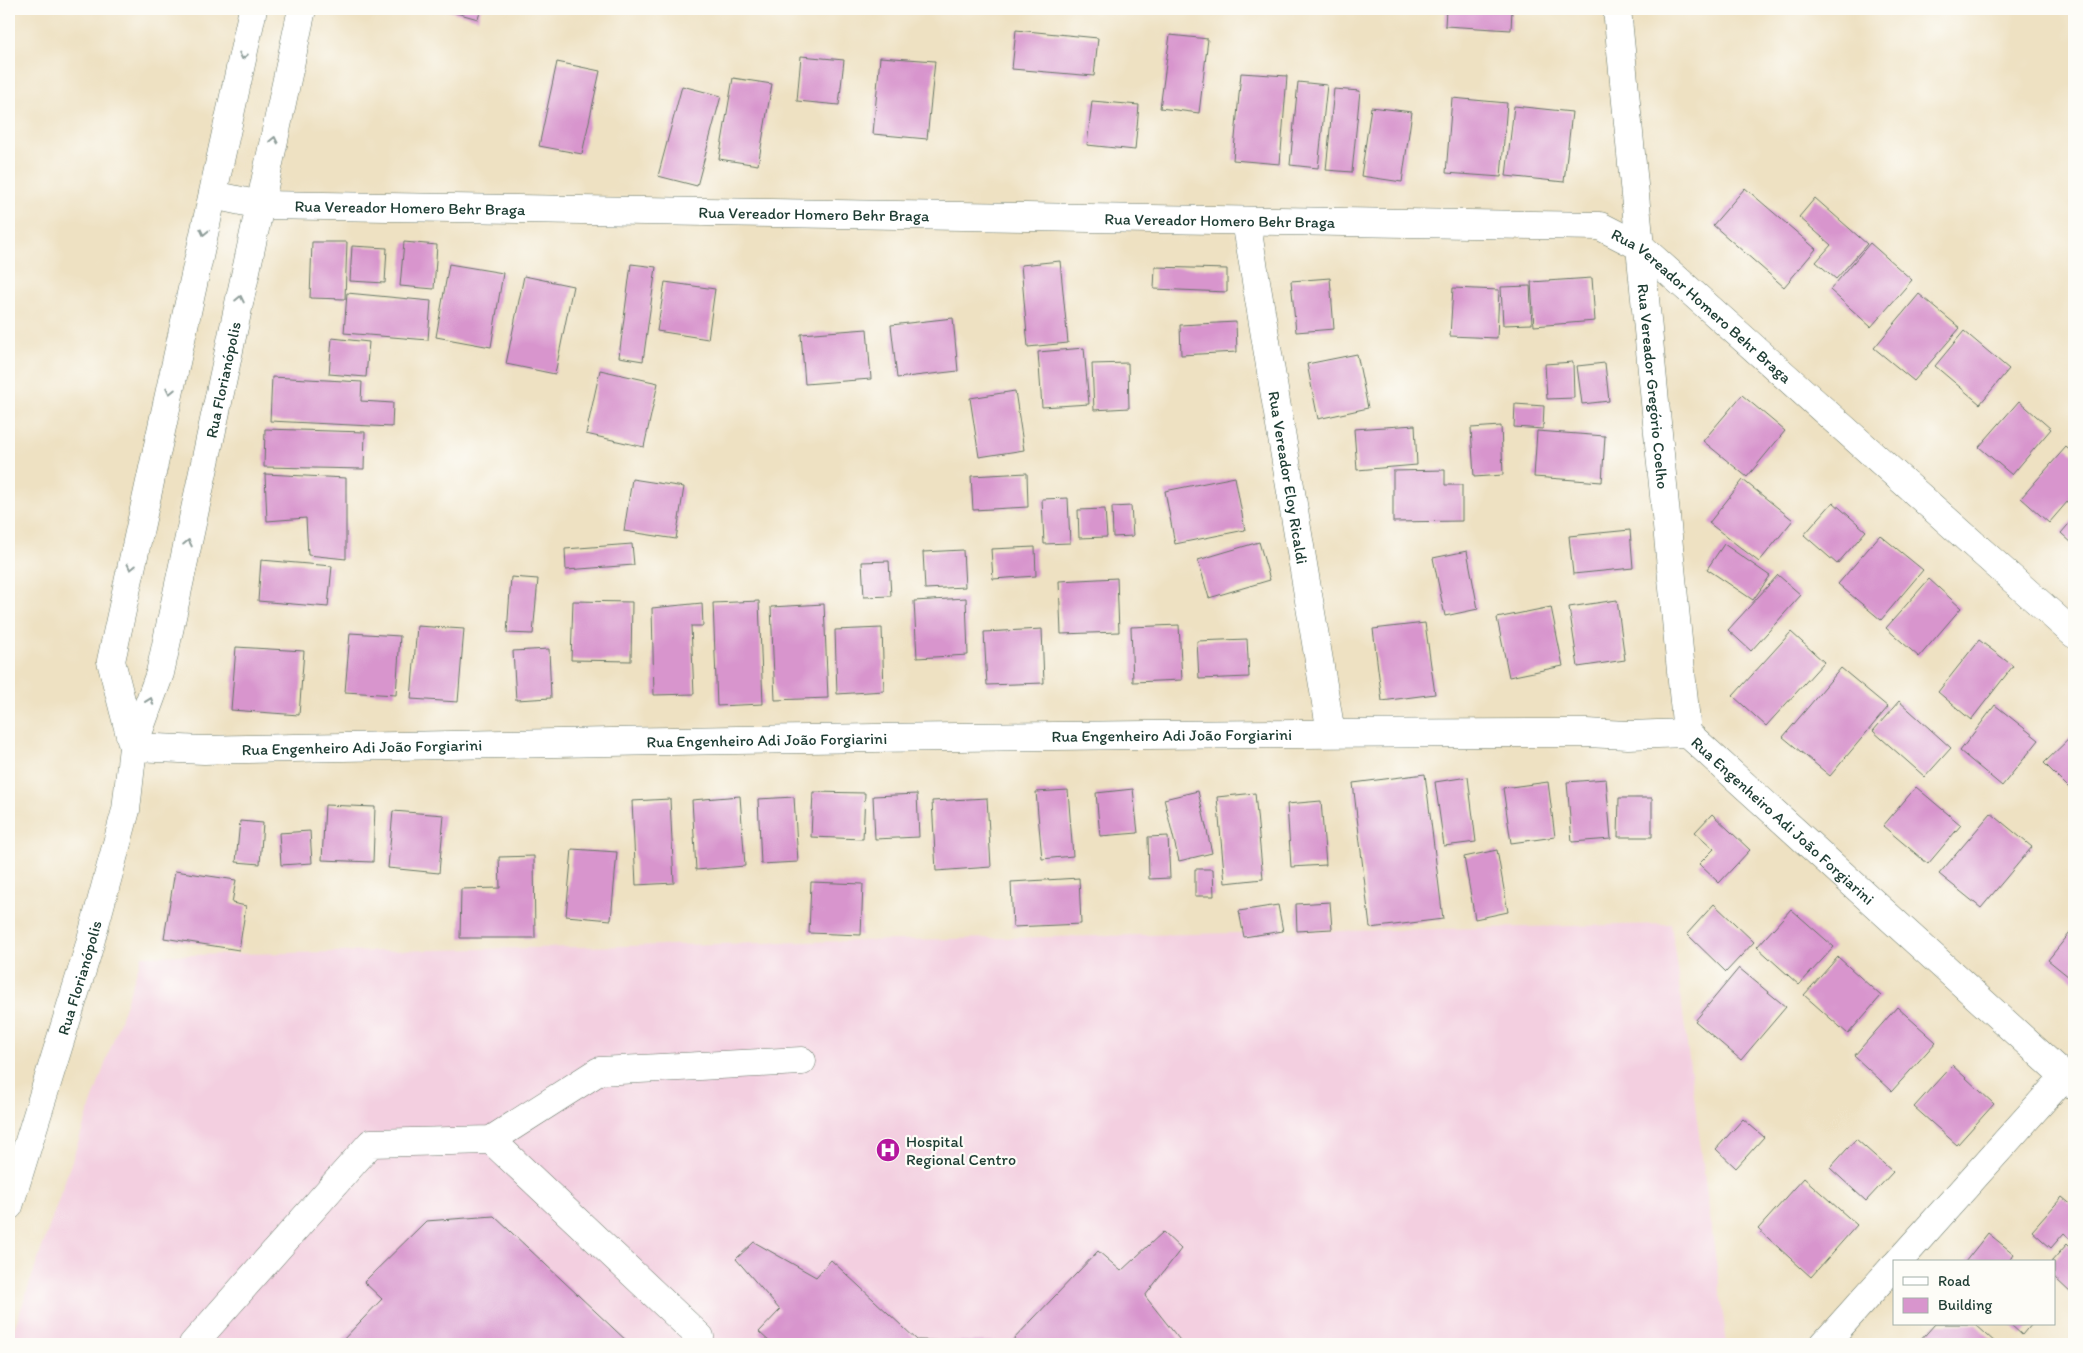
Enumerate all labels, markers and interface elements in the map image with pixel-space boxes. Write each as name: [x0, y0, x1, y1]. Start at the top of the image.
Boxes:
one-way arrow: [238, 52, 249, 61]
one-way arrow: [268, 135, 279, 144]
street label: Rua Vereador Homero Behr Braga: [294, 196, 526, 219]
street label: Rua Vereador Homero Behr Braga: [698, 202, 930, 225]
street label: Rua Vereador Homero Behr Braga: [1104, 209, 1336, 231]
street label: Rua Vereador Homero Behr Braga: [1608, 224, 1796, 387]
one-way arrow: [199, 228, 210, 237]
street label: Rua Vereador Gregório Coelho: [1634, 283, 1673, 490]
one-way arrow: [234, 294, 245, 303]
street label: Rua Florianópolis: [201, 320, 244, 440]
one-way arrow: [165, 387, 175, 395]
street label: Rua Vereador Eloy Ricaldi: [1265, 389, 1312, 565]
one-way arrow: [182, 539, 193, 548]
one-way arrow: [126, 562, 137, 571]
one-way arrow: [144, 697, 154, 706]
street label: Rua Engenheiro Adi João Forgiarini: [1051, 724, 1292, 745]
street label: Rua Engenheiro Adi João Forgiarini: [646, 728, 887, 751]
street label: Rua Engenheiro Adi João Forgiarini: [1688, 732, 1878, 908]
street label: Rua Engenheiro Adi João Forgiarini: [241, 735, 482, 759]
street label: Rua Florianópolis: [53, 918, 105, 1037]
place label: Hospital Regional Centro: [906, 1132, 1016, 1169]
hospital icon: Hospital Regional Centro: [875, 1137, 901, 1163]
legend: [1893, 1260, 2056, 1326]
text: Road: [1938, 1272, 1971, 1290]
text: Building: [1938, 1296, 1992, 1314]

